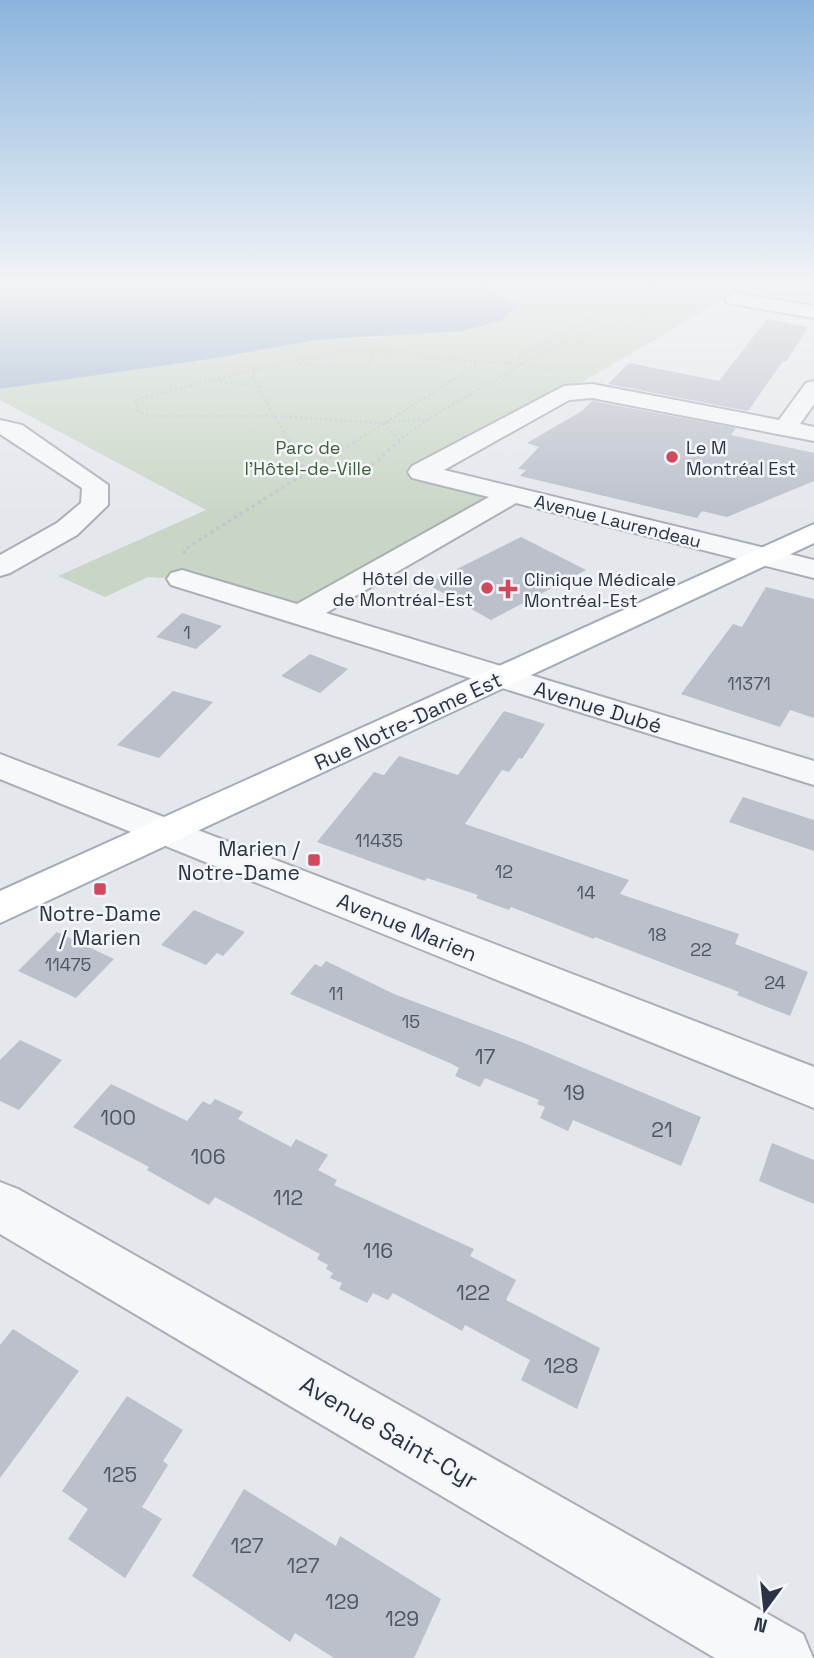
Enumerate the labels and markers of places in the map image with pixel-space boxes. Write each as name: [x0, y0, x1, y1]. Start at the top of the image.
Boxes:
place label: Le M Montréal Est: [686, 436, 796, 480]
marker: Le M Montréal Est: [664, 449, 680, 465]
place label: Hôtel de ville de Montréal-Est: [333, 567, 473, 611]
place label: Clinique Médicale Montréal-Est: [524, 568, 676, 612]
marker: Clinique Médicale Montréal-Est: [498, 579, 518, 599]
marker: Hôtel de ville de Montréal-Est: [479, 580, 495, 596]
place label: Marien / Notre-Dame: [178, 835, 300, 886]
marker: Marien / Notre-Dame: [306, 852, 322, 868]
marker: Notre-Dame / Marien: [92, 881, 108, 897]
place label: Notre-Dame / Marien: [39, 900, 161, 951]

